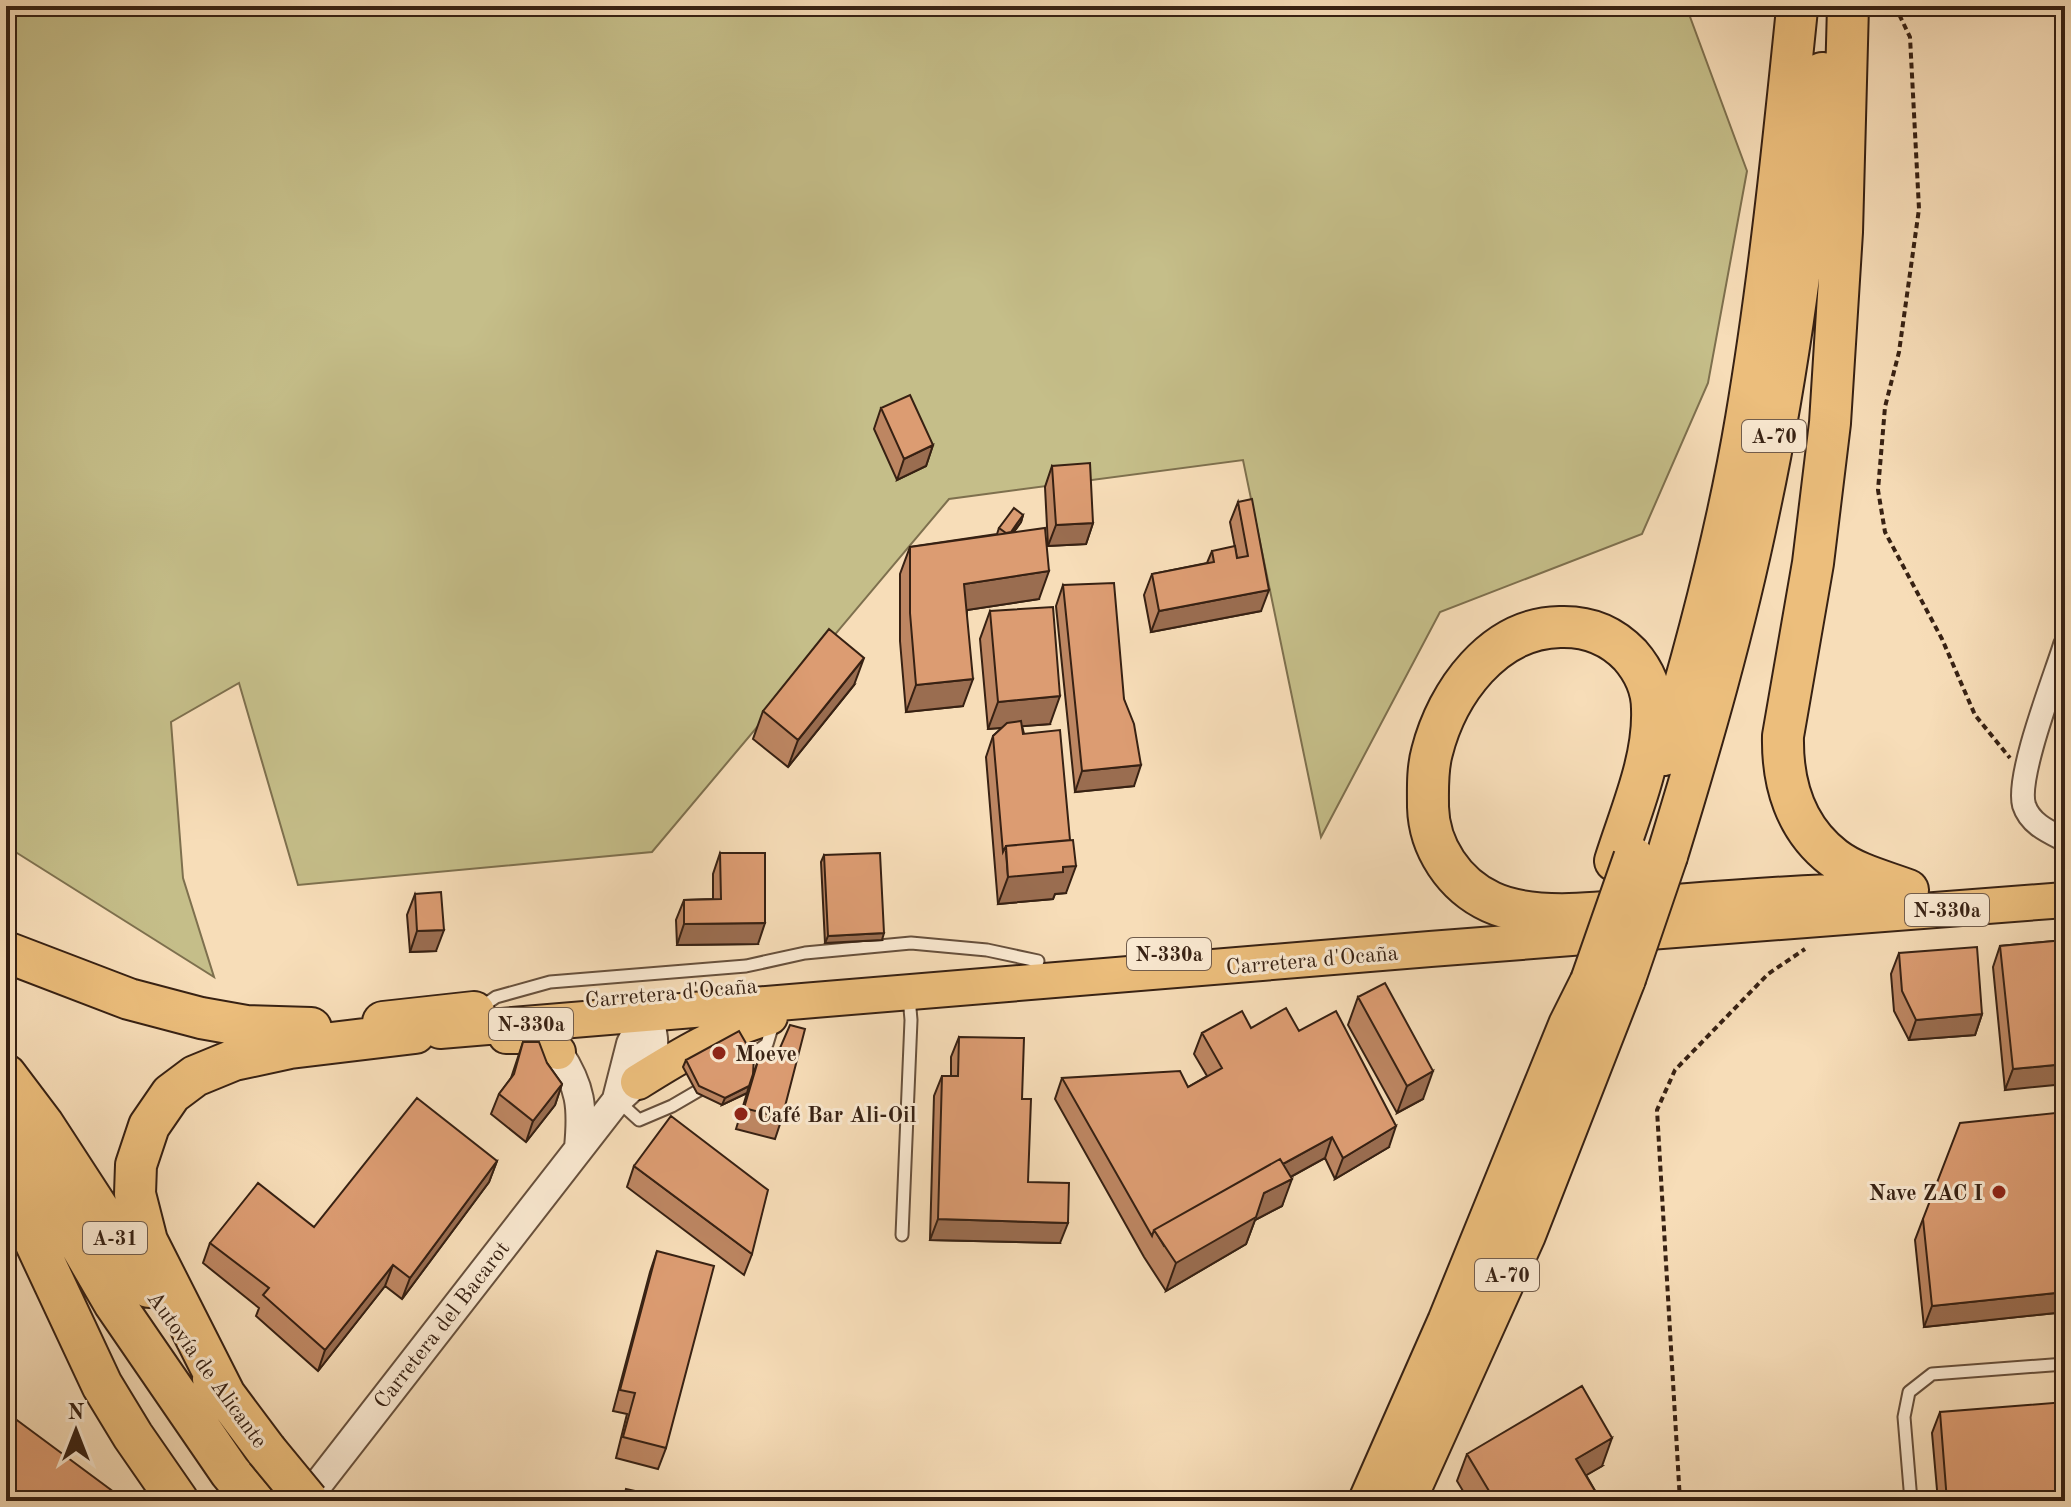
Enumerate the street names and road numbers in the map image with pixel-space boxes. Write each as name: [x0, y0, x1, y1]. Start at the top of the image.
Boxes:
road number: A-70: [1742, 420, 1806, 452]
road number: N-330a: [1905, 894, 1989, 926]
road number: N-330a: [1127, 938, 1211, 970]
street label: Carretera d'Ocaña: [1225, 942, 1399, 979]
street label: Carretera d'Ocaña: [584, 975, 758, 1012]
road number: N-330a: [489, 1008, 573, 1040]
road number: A-31: [83, 1222, 147, 1254]
street label: Carretera del Bacarot: [371, 1237, 514, 1413]
road number: A-70: [1475, 1259, 1539, 1291]
street label: Autovía de Alicante: [142, 1288, 270, 1452]

